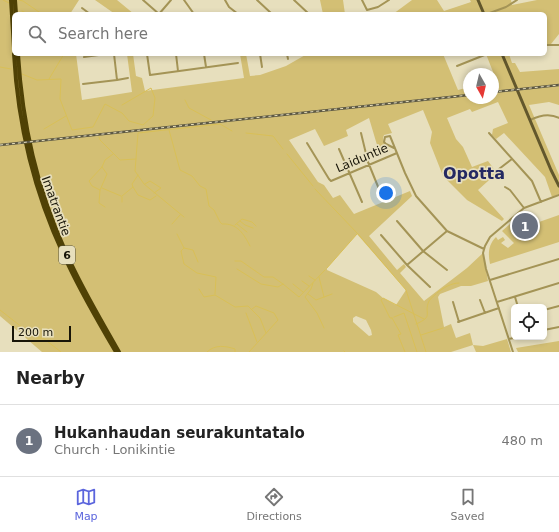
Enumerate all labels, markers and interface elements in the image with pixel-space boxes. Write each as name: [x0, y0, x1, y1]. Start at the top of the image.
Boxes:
search box: [12, 12, 547, 56]
icon: search: [26, 23, 48, 45]
text: Search here: [58, 25, 148, 43]
north arrow: [463, 68, 499, 104]
street label: Laiduntie: [334, 141, 390, 175]
district label: Opotta: [443, 164, 505, 183]
street label: Imatrantie: [39, 174, 73, 238]
your location: [376, 183, 396, 203]
pin: 1: [512, 211, 538, 241]
road number: 6: [59, 246, 75, 264]
map controls: [511, 304, 547, 340]
button: locate: [511, 304, 547, 340]
scale bar: [12, 324, 71, 343]
text: 200 m: [18, 326, 53, 339]
text: Nearby: [16, 368, 85, 388]
text: Hukanhaudan seurakuntatalo: [54, 424, 305, 442]
text: 1: [24, 433, 34, 448]
text: 480 m: [501, 433, 543, 448]
text: Church · Lonikintie: [54, 442, 175, 457]
tab: Map: [74, 486, 98, 523]
tab: Directions: [246, 486, 302, 523]
tab: Saved: [451, 486, 485, 523]

